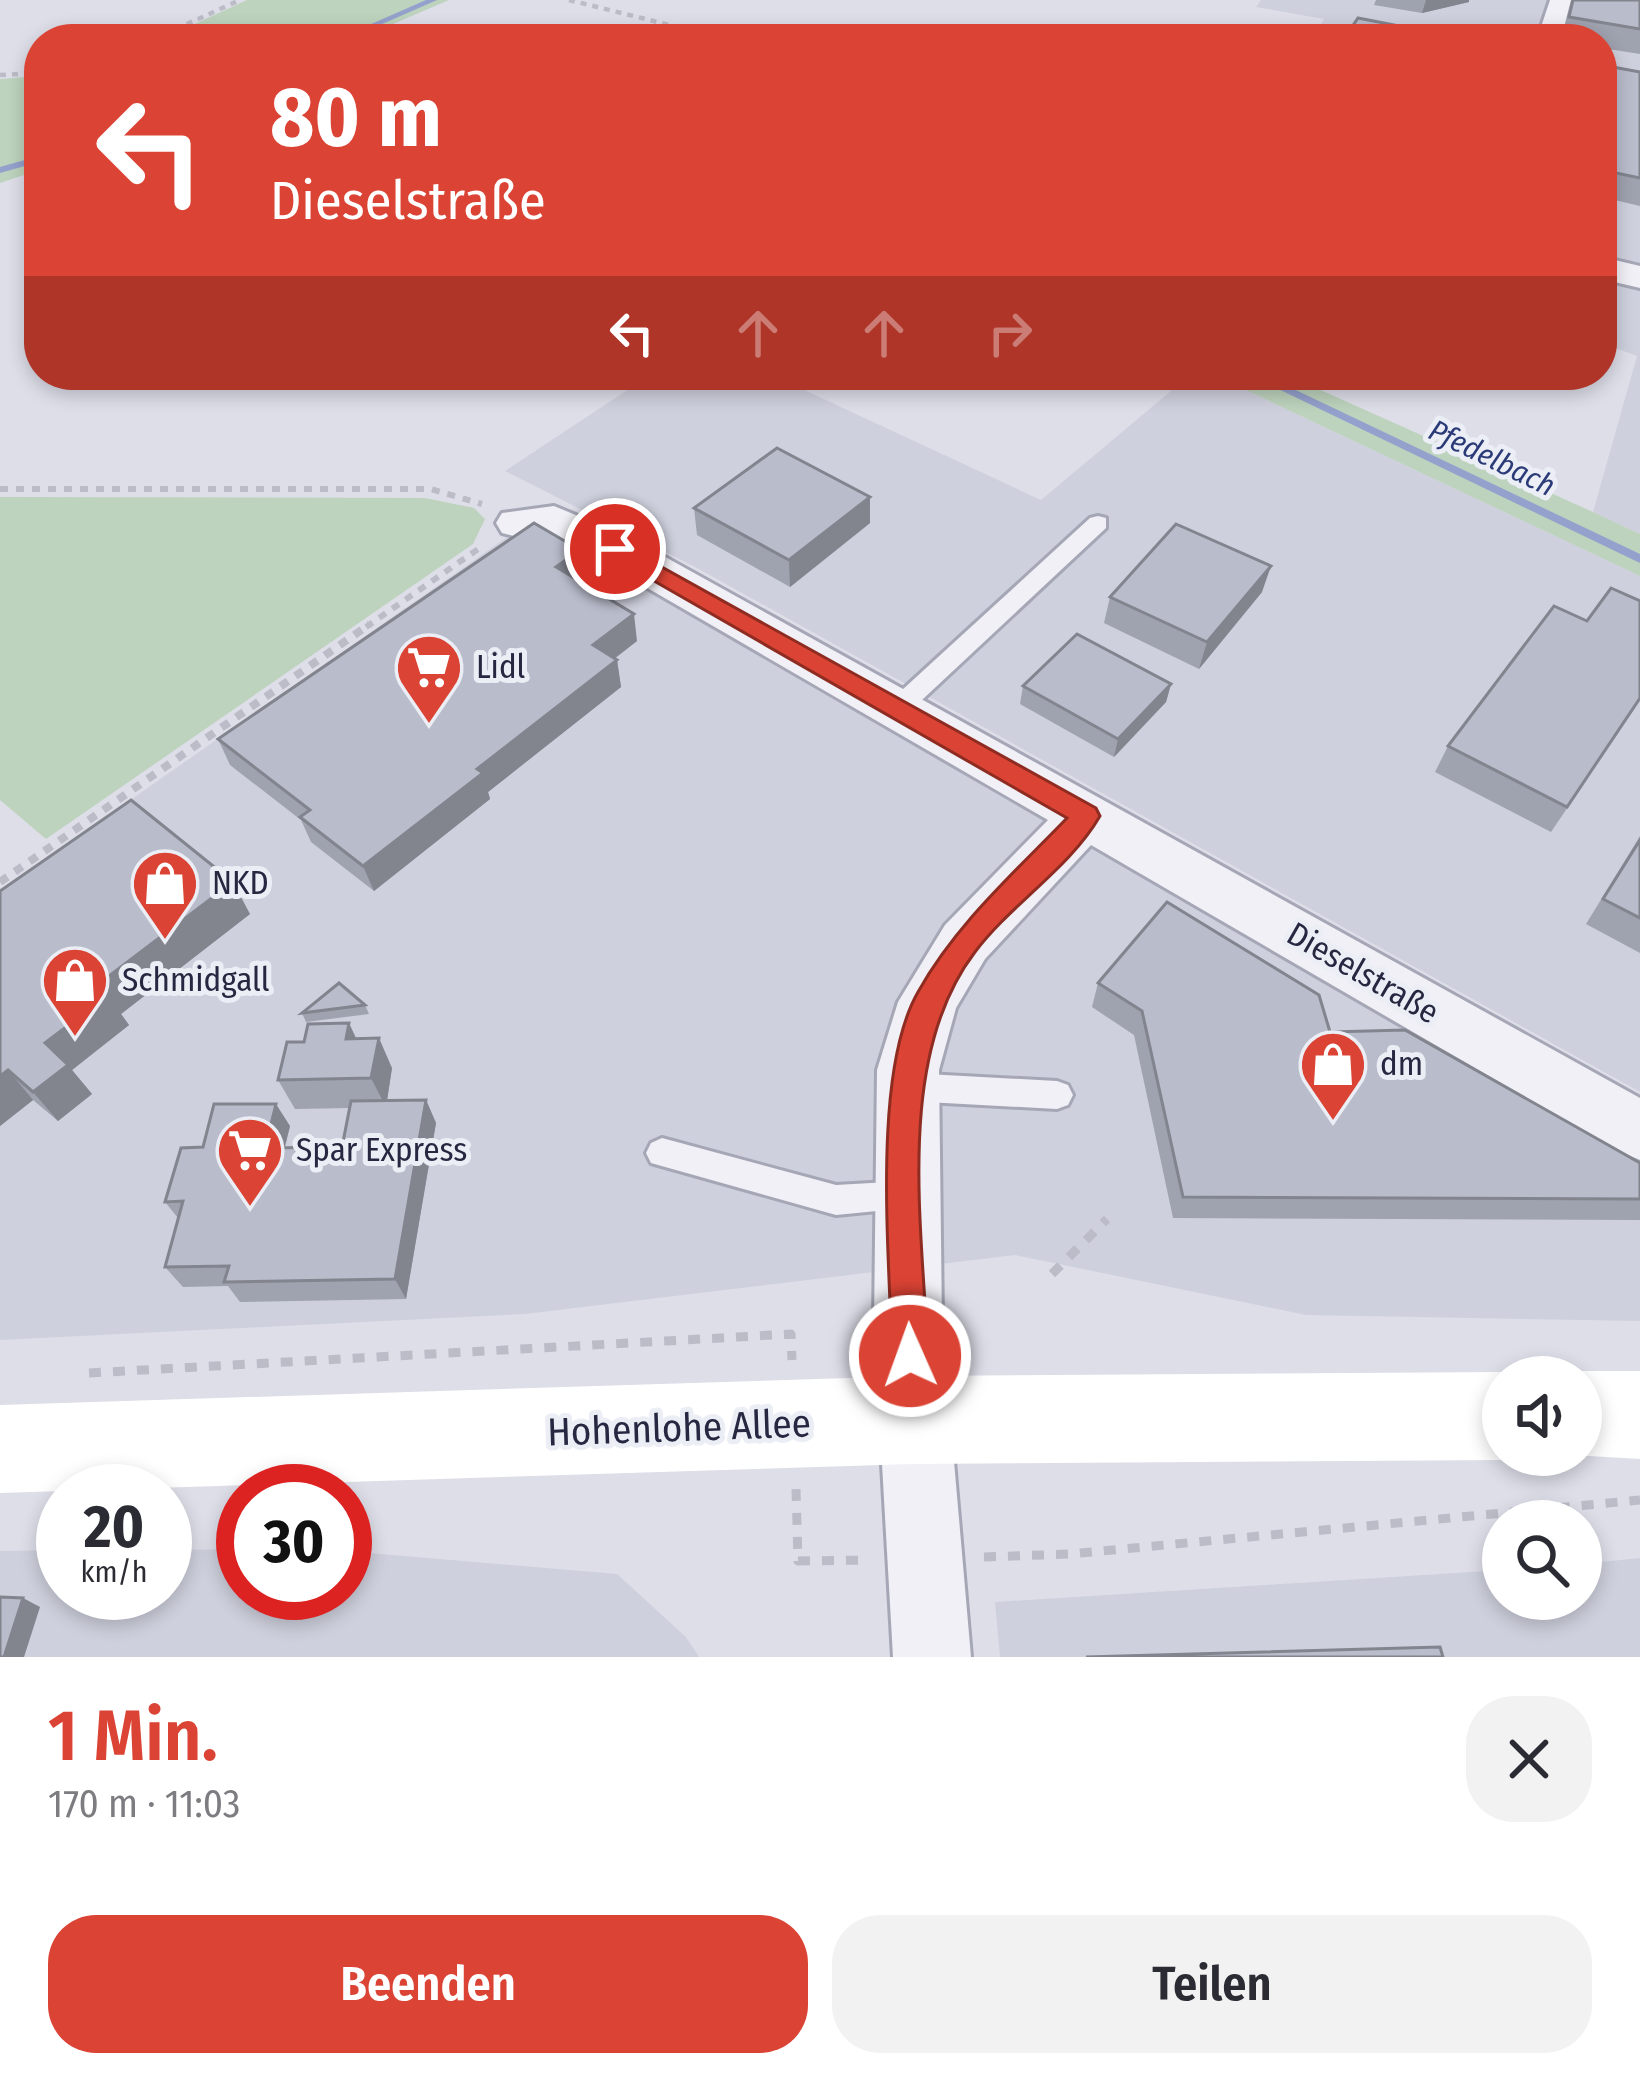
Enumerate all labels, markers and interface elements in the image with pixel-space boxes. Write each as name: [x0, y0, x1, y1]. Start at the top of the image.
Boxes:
text: 80 m: [270, 67, 442, 168]
icon: left: [72, 72, 228, 228]
text: Dieselstraße: [270, 169, 546, 233]
icon: left: [599, 300, 665, 366]
icon: ahead: [725, 300, 791, 366]
icon: ahead: [851, 300, 917, 366]
icon: right: [977, 300, 1043, 366]
water label: Pfedelbach: [1423, 412, 1561, 504]
pin: [564, 498, 666, 600]
icon: arrive: [582, 516, 648, 582]
supermarket icon: Lidl: [394, 632, 464, 726]
place label: Lidl: [476, 647, 526, 687]
shop icon: NKD: [130, 848, 200, 942]
place label: NKD: [212, 863, 269, 903]
street label: Dieselstraße: [1280, 914, 1446, 1032]
shop icon: Schmidgall: [40, 945, 110, 1039]
place label: Schmidgall: [122, 960, 270, 1000]
shop icon: dm: [1298, 1029, 1368, 1123]
place label: dm: [1380, 1044, 1423, 1084]
supermarket icon: Spar Express: [215, 1115, 285, 1209]
place label: Spar Express: [296, 1130, 467, 1170]
position arrow: [847, 1293, 973, 1419]
map controls: [1482, 1356, 1602, 1620]
button: sound: [1482, 1356, 1602, 1476]
street label: Hohenlohe Allee: [546, 1400, 812, 1456]
speed limit sign: 30: [216, 1464, 372, 1620]
text: 20: [84, 1491, 144, 1563]
button: search: [1482, 1500, 1602, 1620]
text: km/h: [81, 1554, 147, 1590]
text: 1 Min.: [48, 1693, 218, 1779]
button: close: [1466, 1696, 1592, 1822]
text: 170 m · 11:03: [48, 1781, 240, 1827]
button: Beenden: [48, 1915, 808, 2053]
button: Teilen: [832, 1915, 1592, 2053]

